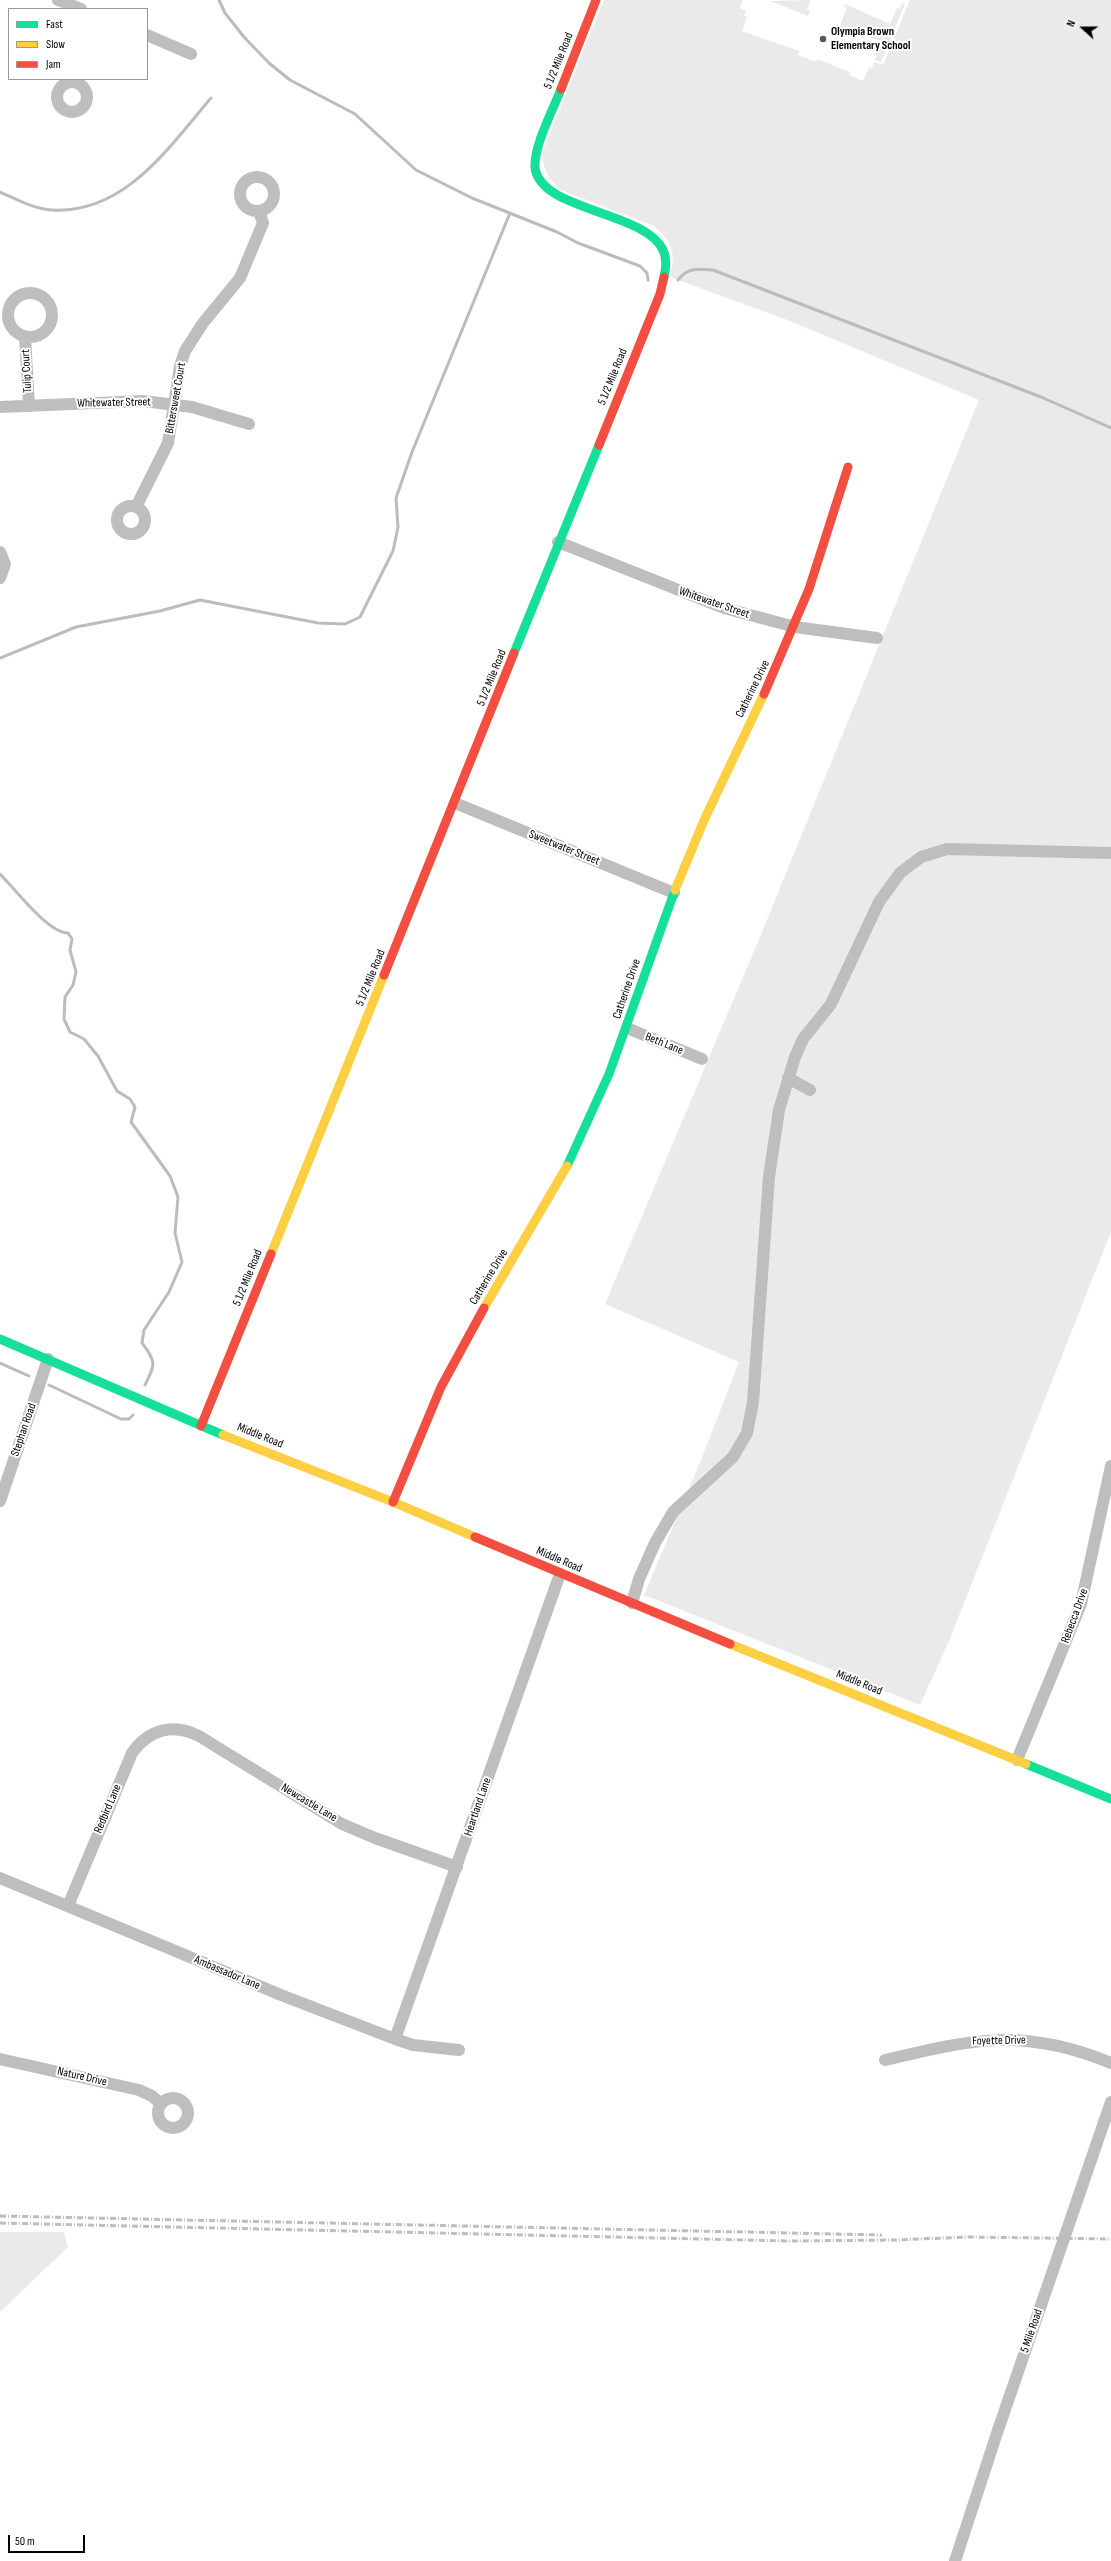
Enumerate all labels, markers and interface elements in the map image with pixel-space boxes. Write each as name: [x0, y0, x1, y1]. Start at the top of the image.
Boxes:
legend: [8, 8, 148, 80]
north arrow: [1063, 8, 1103, 48]
text: Fast: [46, 17, 63, 32]
text: N: [1064, 18, 1078, 29]
place label: Olympia Brown Elementary School: [831, 25, 911, 53]
street label: 5 1/2 Mile Road: [541, 31, 577, 91]
marker: Olympia Brown Elementary School: [818, 34, 828, 44]
text: Slow: [46, 37, 65, 52]
text: Jam: [46, 57, 61, 72]
street label: 5 1/2 Mile Road: [595, 347, 631, 407]
street label: Tulip Court: [19, 349, 35, 393]
street label: Bittersweet Court: [163, 361, 189, 435]
street label: Whitewater Street: [77, 395, 151, 411]
street label: Whitewater Street: [677, 584, 751, 622]
street label: 5 1/2 Mile Road: [474, 648, 510, 708]
street label: Catherine Drive: [733, 658, 773, 720]
street label: Sweetwater Street: [526, 827, 602, 869]
street label: 5 1/2 Mile Road: [353, 948, 389, 1008]
street label: Catherine Drive: [610, 957, 644, 1021]
street label: Beth Lane: [643, 1030, 685, 1058]
street label: Catherine Drive: [467, 1247, 511, 1307]
street label: 5 1/2 Mile Road: [230, 1248, 266, 1308]
street label: Stephan Road: [8, 1402, 40, 1458]
street label: Middle Road: [235, 1420, 285, 1452]
street label: Middle Road: [534, 1544, 584, 1576]
street label: Rebecca Drive: [1059, 1587, 1091, 1645]
street label: Middle Road: [834, 1667, 884, 1699]
street label: Heartland Lane: [461, 1776, 495, 1838]
street label: Newcastle Lane: [278, 1781, 340, 1825]
street label: Redbird Lane: [91, 1782, 125, 1836]
street label: Ambassador Lane: [192, 1953, 262, 1993]
street label: Foyette Drive: [972, 2033, 1026, 2049]
street label: Nature Drive: [56, 2064, 108, 2090]
street label: 5 Mile Road: [1018, 2307, 1046, 2355]
scale bar: [10, 2527, 87, 2553]
text: 50 m: [15, 2534, 35, 2549]

